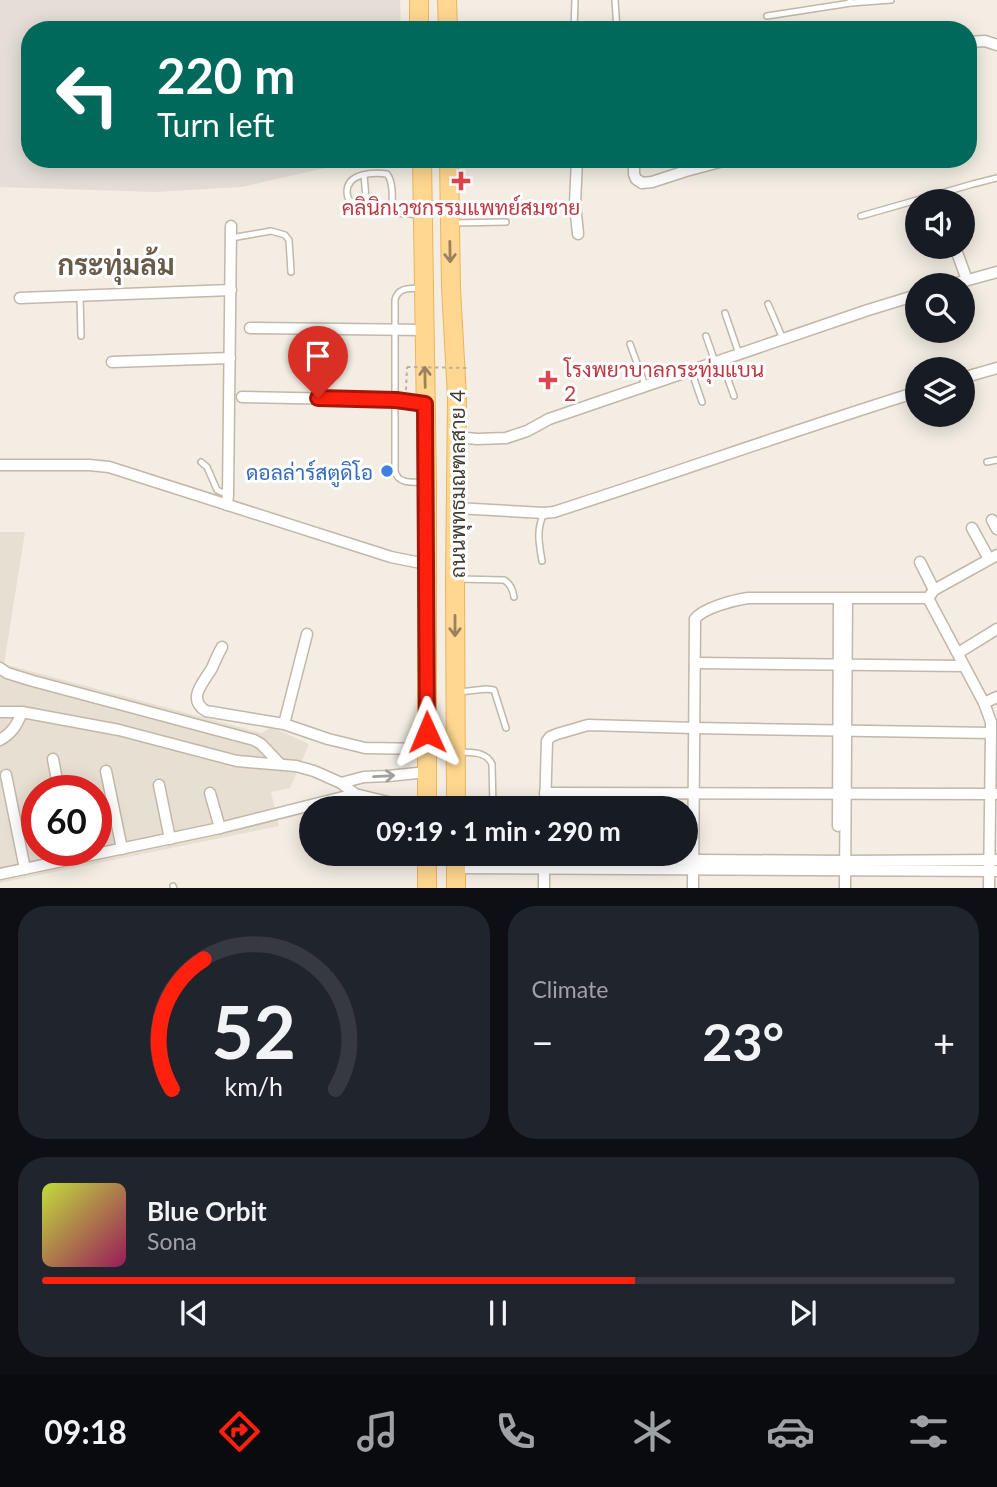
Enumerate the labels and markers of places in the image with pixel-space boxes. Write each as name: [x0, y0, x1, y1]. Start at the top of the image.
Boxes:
marker: คลินิกเวชกรรมแพทย์สมชาย: [451, 171, 471, 191]
place label: คลินิกเวชกรรมแพทย์สมชาย: [342, 194, 580, 219]
pin: [288, 326, 348, 398]
place label: โรงพยาบาลกระทุ่มแบน 2: [563, 356, 764, 405]
marker: โรงพยาบาลกระทุ่มแบน 2: [538, 370, 558, 390]
place label: ดอลล่าร์สตูดิโอ: [246, 459, 373, 488]
marker: ดอลล่าร์สตูดิโอ: [379, 463, 395, 479]

